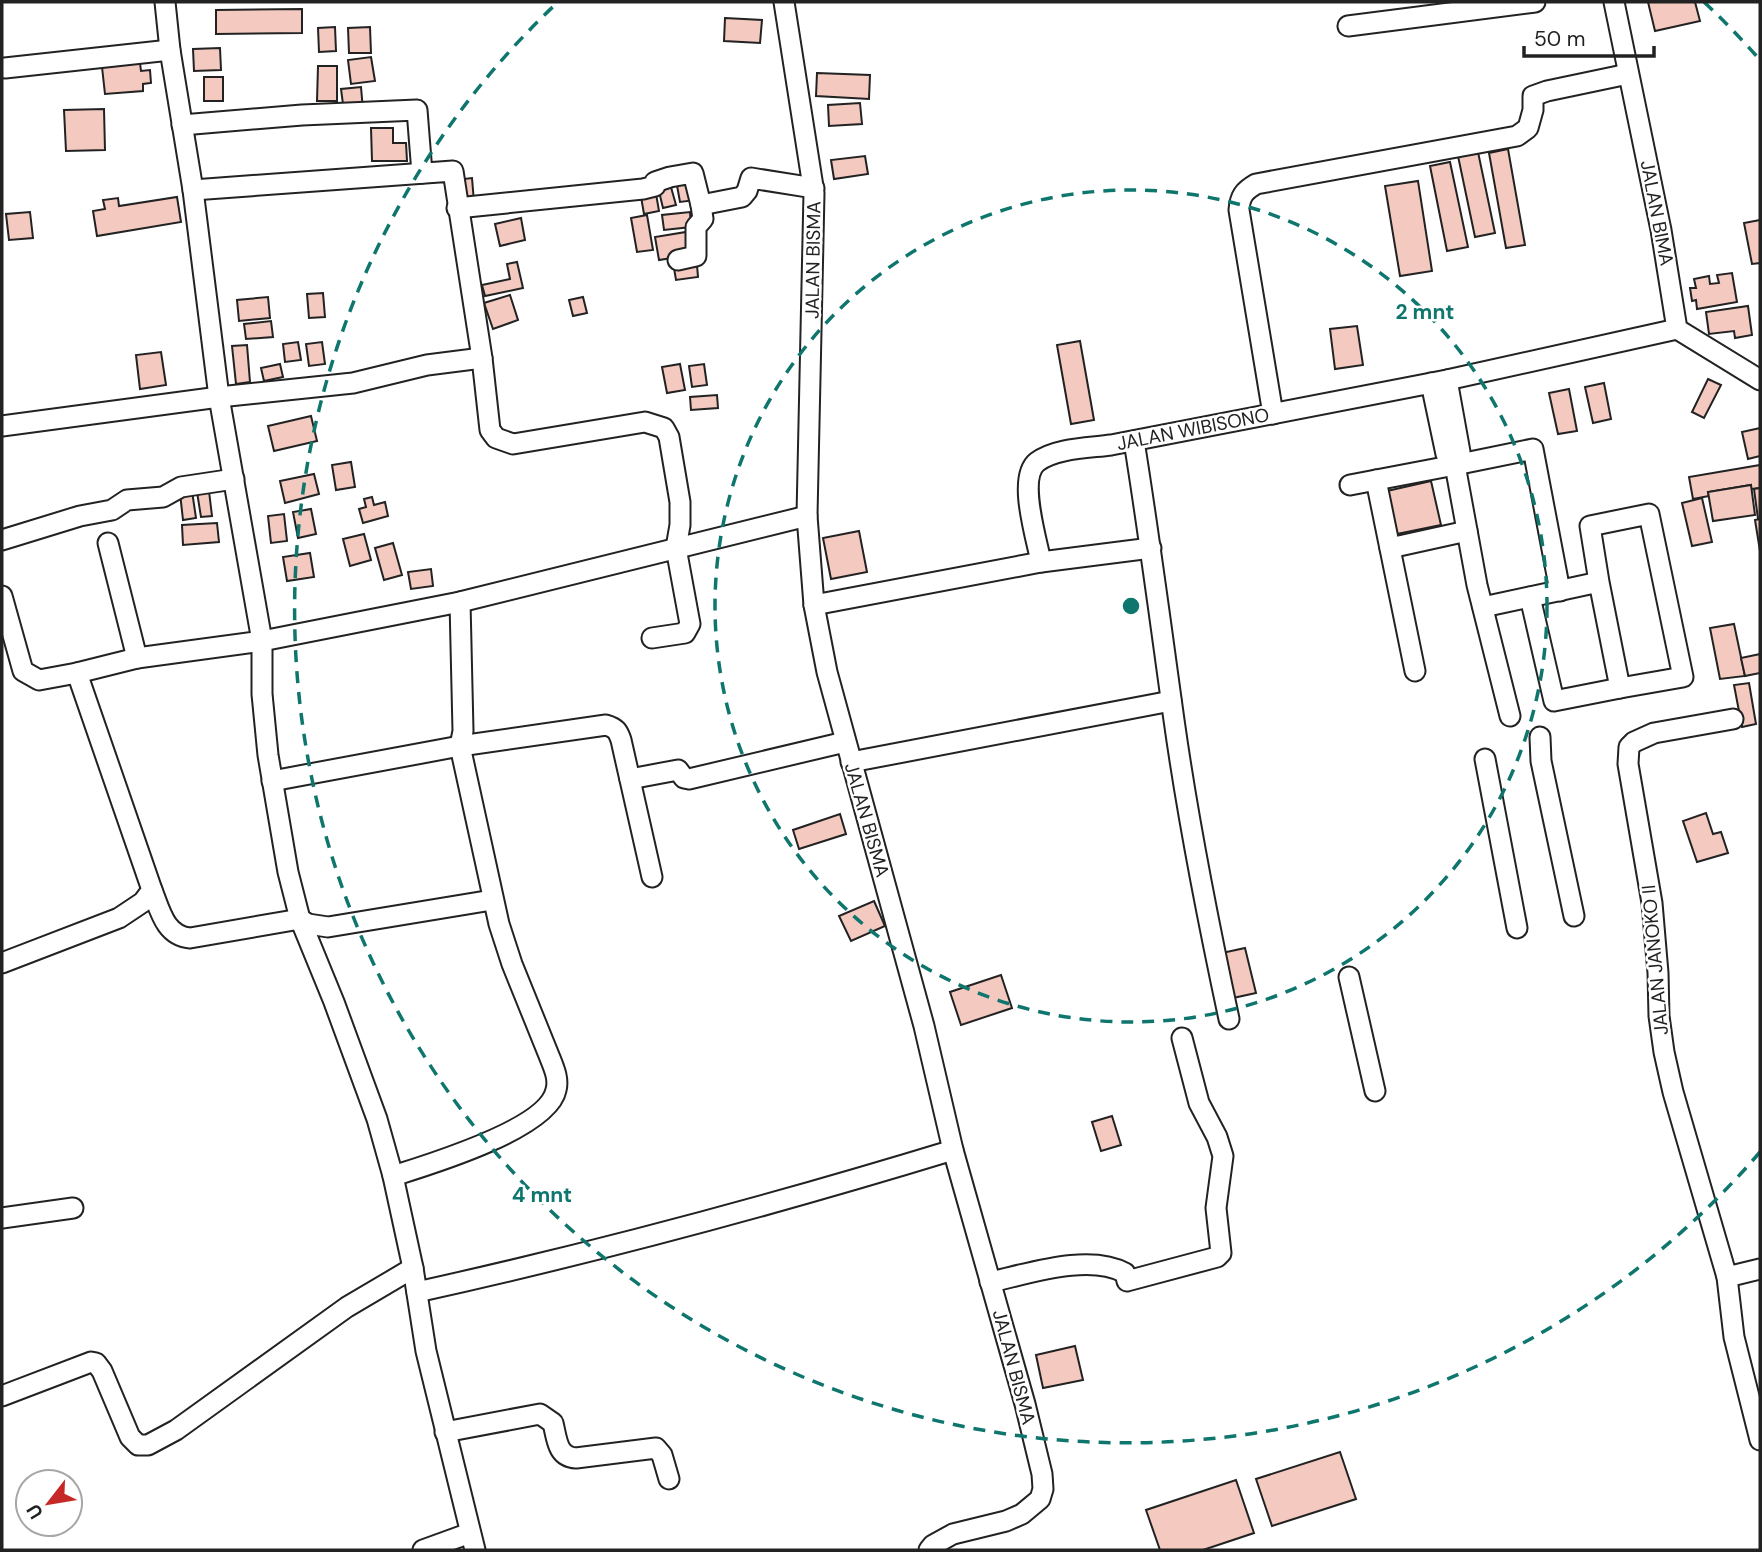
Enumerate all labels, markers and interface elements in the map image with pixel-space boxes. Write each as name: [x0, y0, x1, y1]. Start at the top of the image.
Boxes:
scale bar: [1524, 14, 1654, 58]
text: 50 m: [1534, 25, 1585, 53]
street label: JALAN BIMA: [1635, 158, 1680, 268]
street label: JALAN BISMA: [799, 200, 827, 319]
text: 2 mnt: [1396, 298, 1454, 326]
street label: JALAN WIBISONO: [1115, 402, 1271, 456]
centre of rings: [1119, 594, 1143, 618]
street label: JALAN BISMA: [839, 760, 895, 880]
street label: JALAN JANOKO II: [1636, 884, 1674, 1036]
text: 4 mnt: [512, 1181, 572, 1209]
street label: JALAN BISMA: [987, 1307, 1041, 1428]
north arrow: [14, 1468, 84, 1538]
text: U: [21, 1499, 49, 1524]

